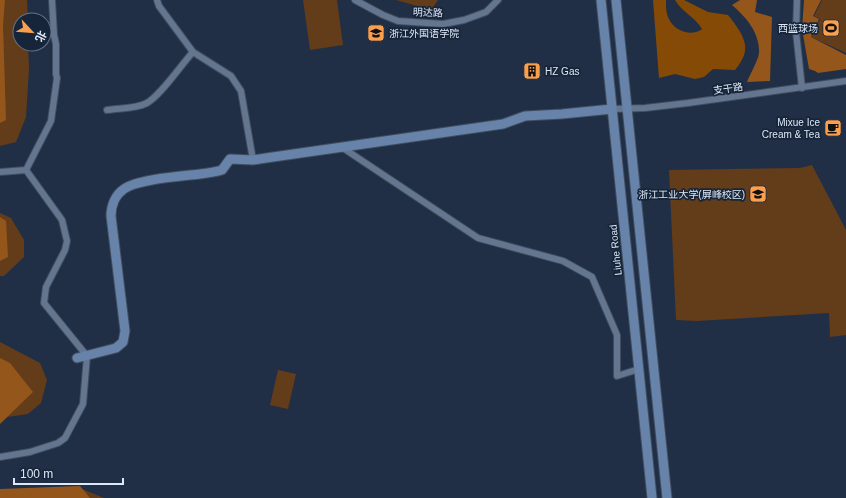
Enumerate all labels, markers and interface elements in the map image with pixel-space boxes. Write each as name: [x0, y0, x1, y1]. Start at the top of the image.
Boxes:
street label: 明达路: [413, 6, 443, 19]
north arrow: [12, 12, 52, 52]
sports icon: 西篮球场: [821, 18, 841, 38]
school or university icon: 浙江外国语学院: [366, 23, 386, 43]
place label: 西篮球场: [778, 23, 818, 34]
place label: 浙江外国语学院: [389, 28, 459, 39]
text: 北: [33, 29, 49, 44]
building icon: HZ Gas: [522, 61, 542, 81]
place label: HZ Gas: [545, 66, 579, 77]
street label: 支干路: [712, 81, 744, 96]
place label: Mixue Ice Cream & Tea: [762, 117, 820, 140]
cafe icon: Mixue Ice Cream & Tea: [823, 118, 843, 138]
school or university icon: 浙江工业大学(屏峰校区): [748, 184, 768, 204]
place label: 浙江工业大学(屏峰校区): [638, 189, 745, 200]
street label: Liuhe Road: [607, 224, 624, 276]
scale bar: [14, 460, 123, 486]
text: 100 m: [20, 467, 53, 481]

